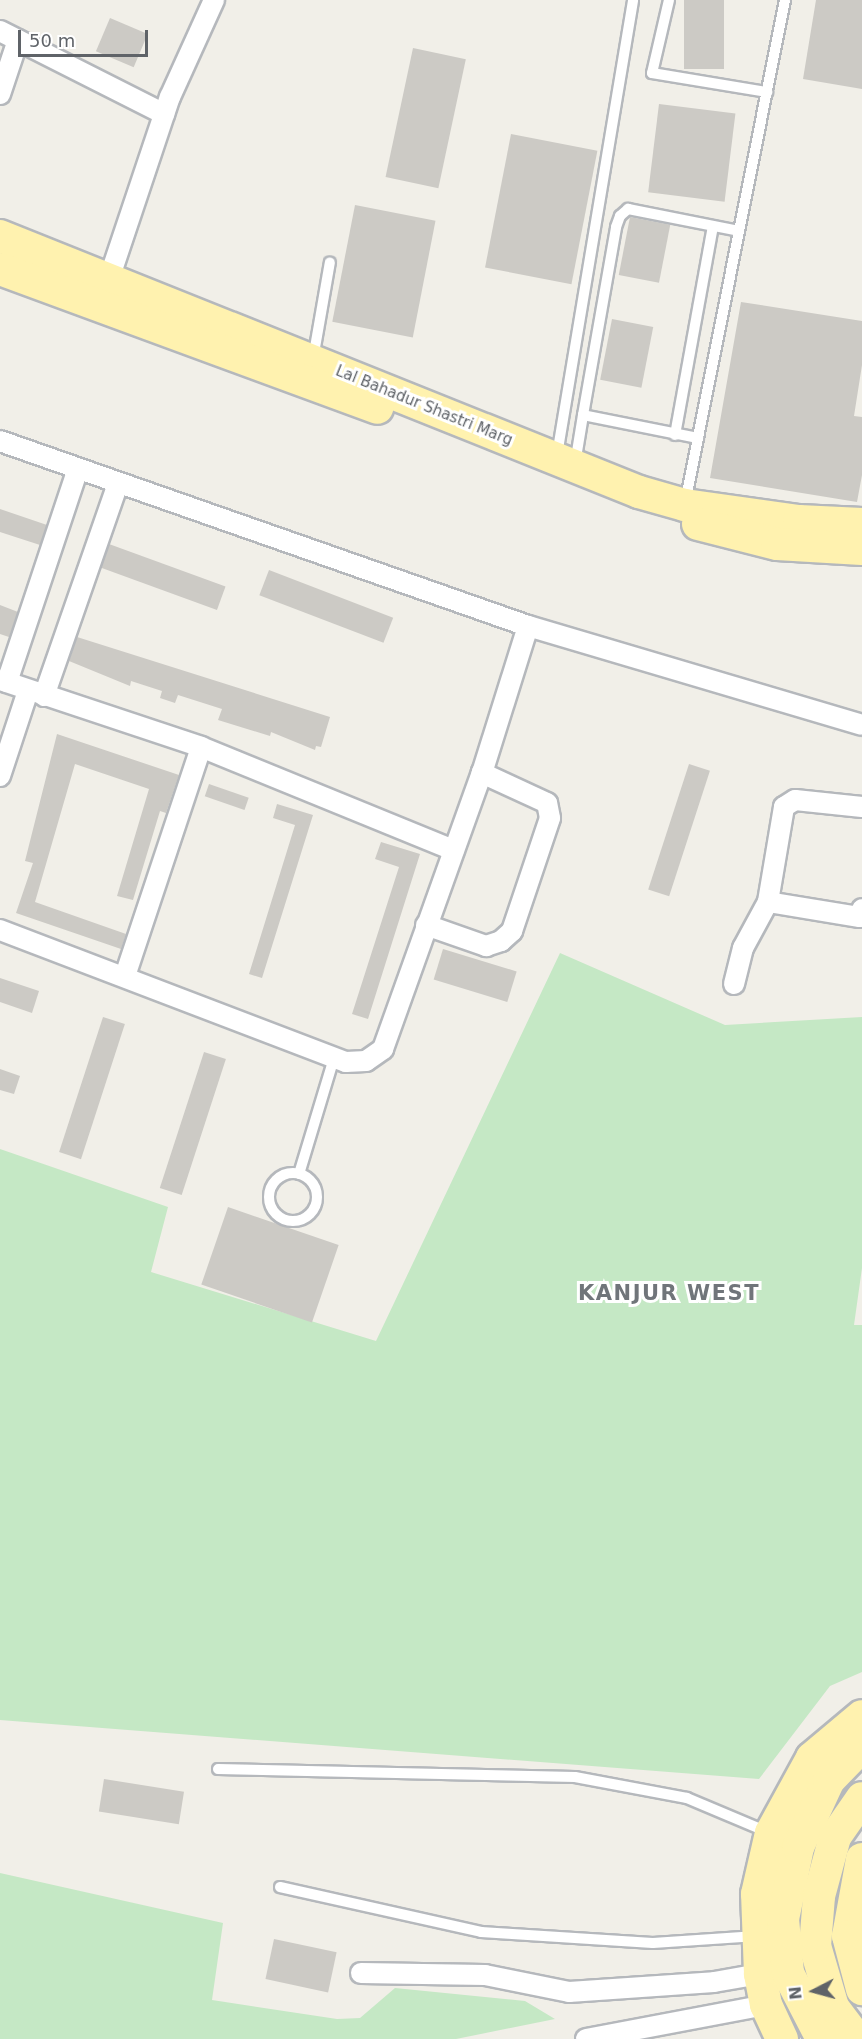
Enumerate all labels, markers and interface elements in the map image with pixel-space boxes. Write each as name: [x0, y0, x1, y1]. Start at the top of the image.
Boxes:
scale bar: [21, 18, 152, 56]
text: 50 m: [29, 30, 75, 51]
street label: Lal Bahadur Shastri Marg: [333, 362, 515, 450]
district label: KANJUR WEST: [578, 1280, 760, 1306]
north arrow: [784, 1961, 844, 2021]
text: N: [785, 1985, 806, 2001]

